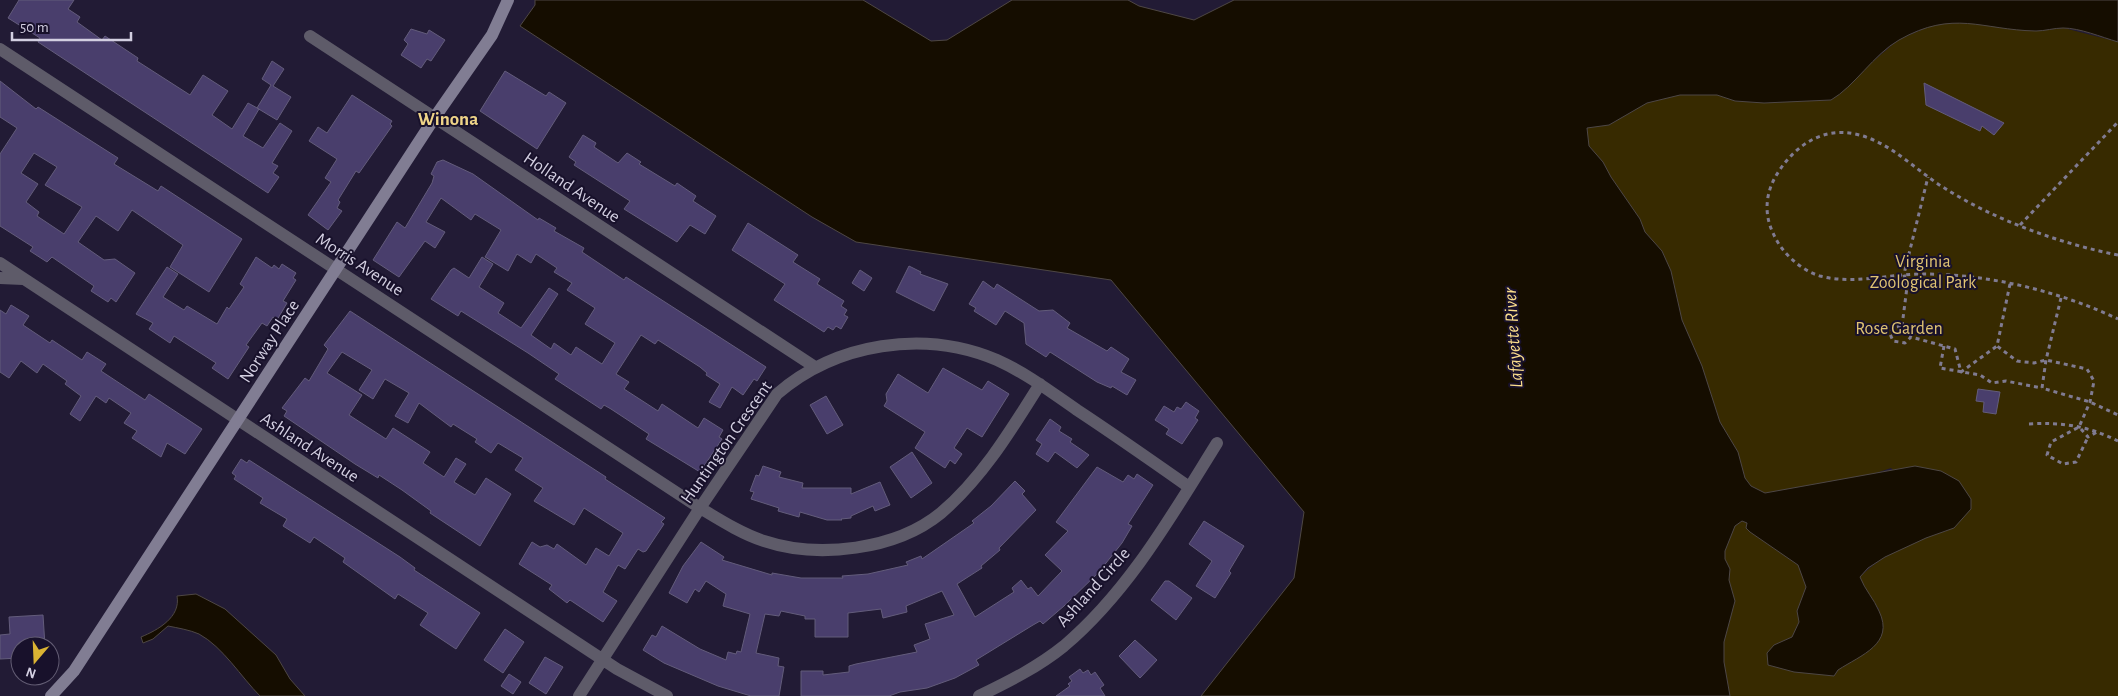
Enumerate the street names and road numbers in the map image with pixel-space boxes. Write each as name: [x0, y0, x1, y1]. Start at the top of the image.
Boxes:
street label: Holland Avenue: [520, 149, 623, 227]
street label: Morris Avenue: [312, 230, 407, 300]
street label: Norway Place: [237, 297, 303, 386]
street label: Huntington Crescent: [678, 378, 776, 507]
street label: Ashland Avenue: [257, 410, 362, 486]
street label: Ashland Circle: [1054, 545, 1134, 631]

